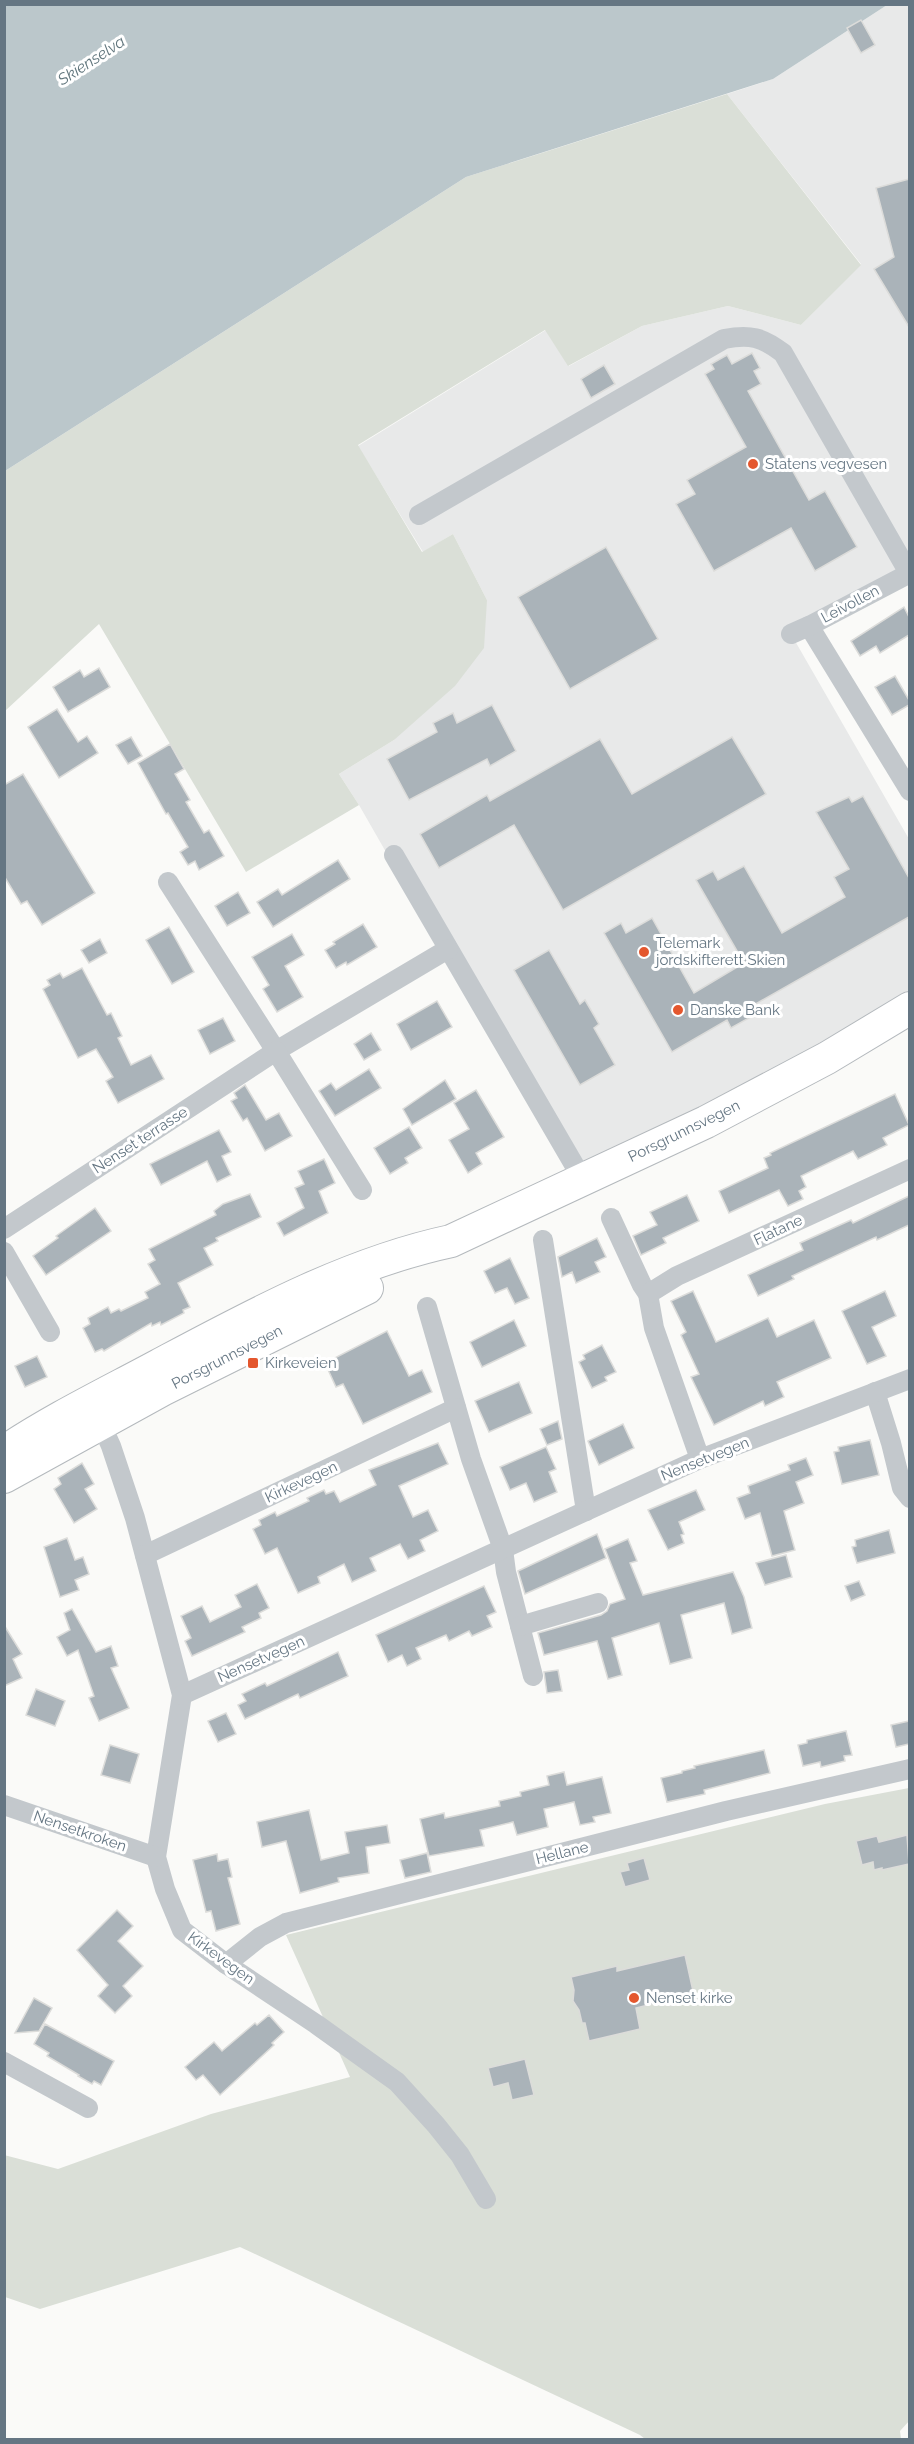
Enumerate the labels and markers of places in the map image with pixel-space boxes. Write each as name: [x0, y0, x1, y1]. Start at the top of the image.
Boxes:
place label: Statens vegvesen: [765, 455, 887, 473]
marker: Statens vegvesen: [746, 457, 760, 471]
place label: Telemark jordskifterett Skien: [654, 934, 785, 969]
marker: Telemark jordskifterett Skien: [637, 945, 651, 959]
place label: Danske Bank: [690, 1001, 780, 1019]
marker: Danske Bank: [671, 1003, 685, 1017]
place label: Kirkeveien: [265, 1354, 337, 1372]
marker: Kirkeveien: [246, 1356, 260, 1370]
place label: Nenset kirke: [646, 1989, 733, 2007]
marker: Nenset kirke: [627, 1991, 641, 2005]

